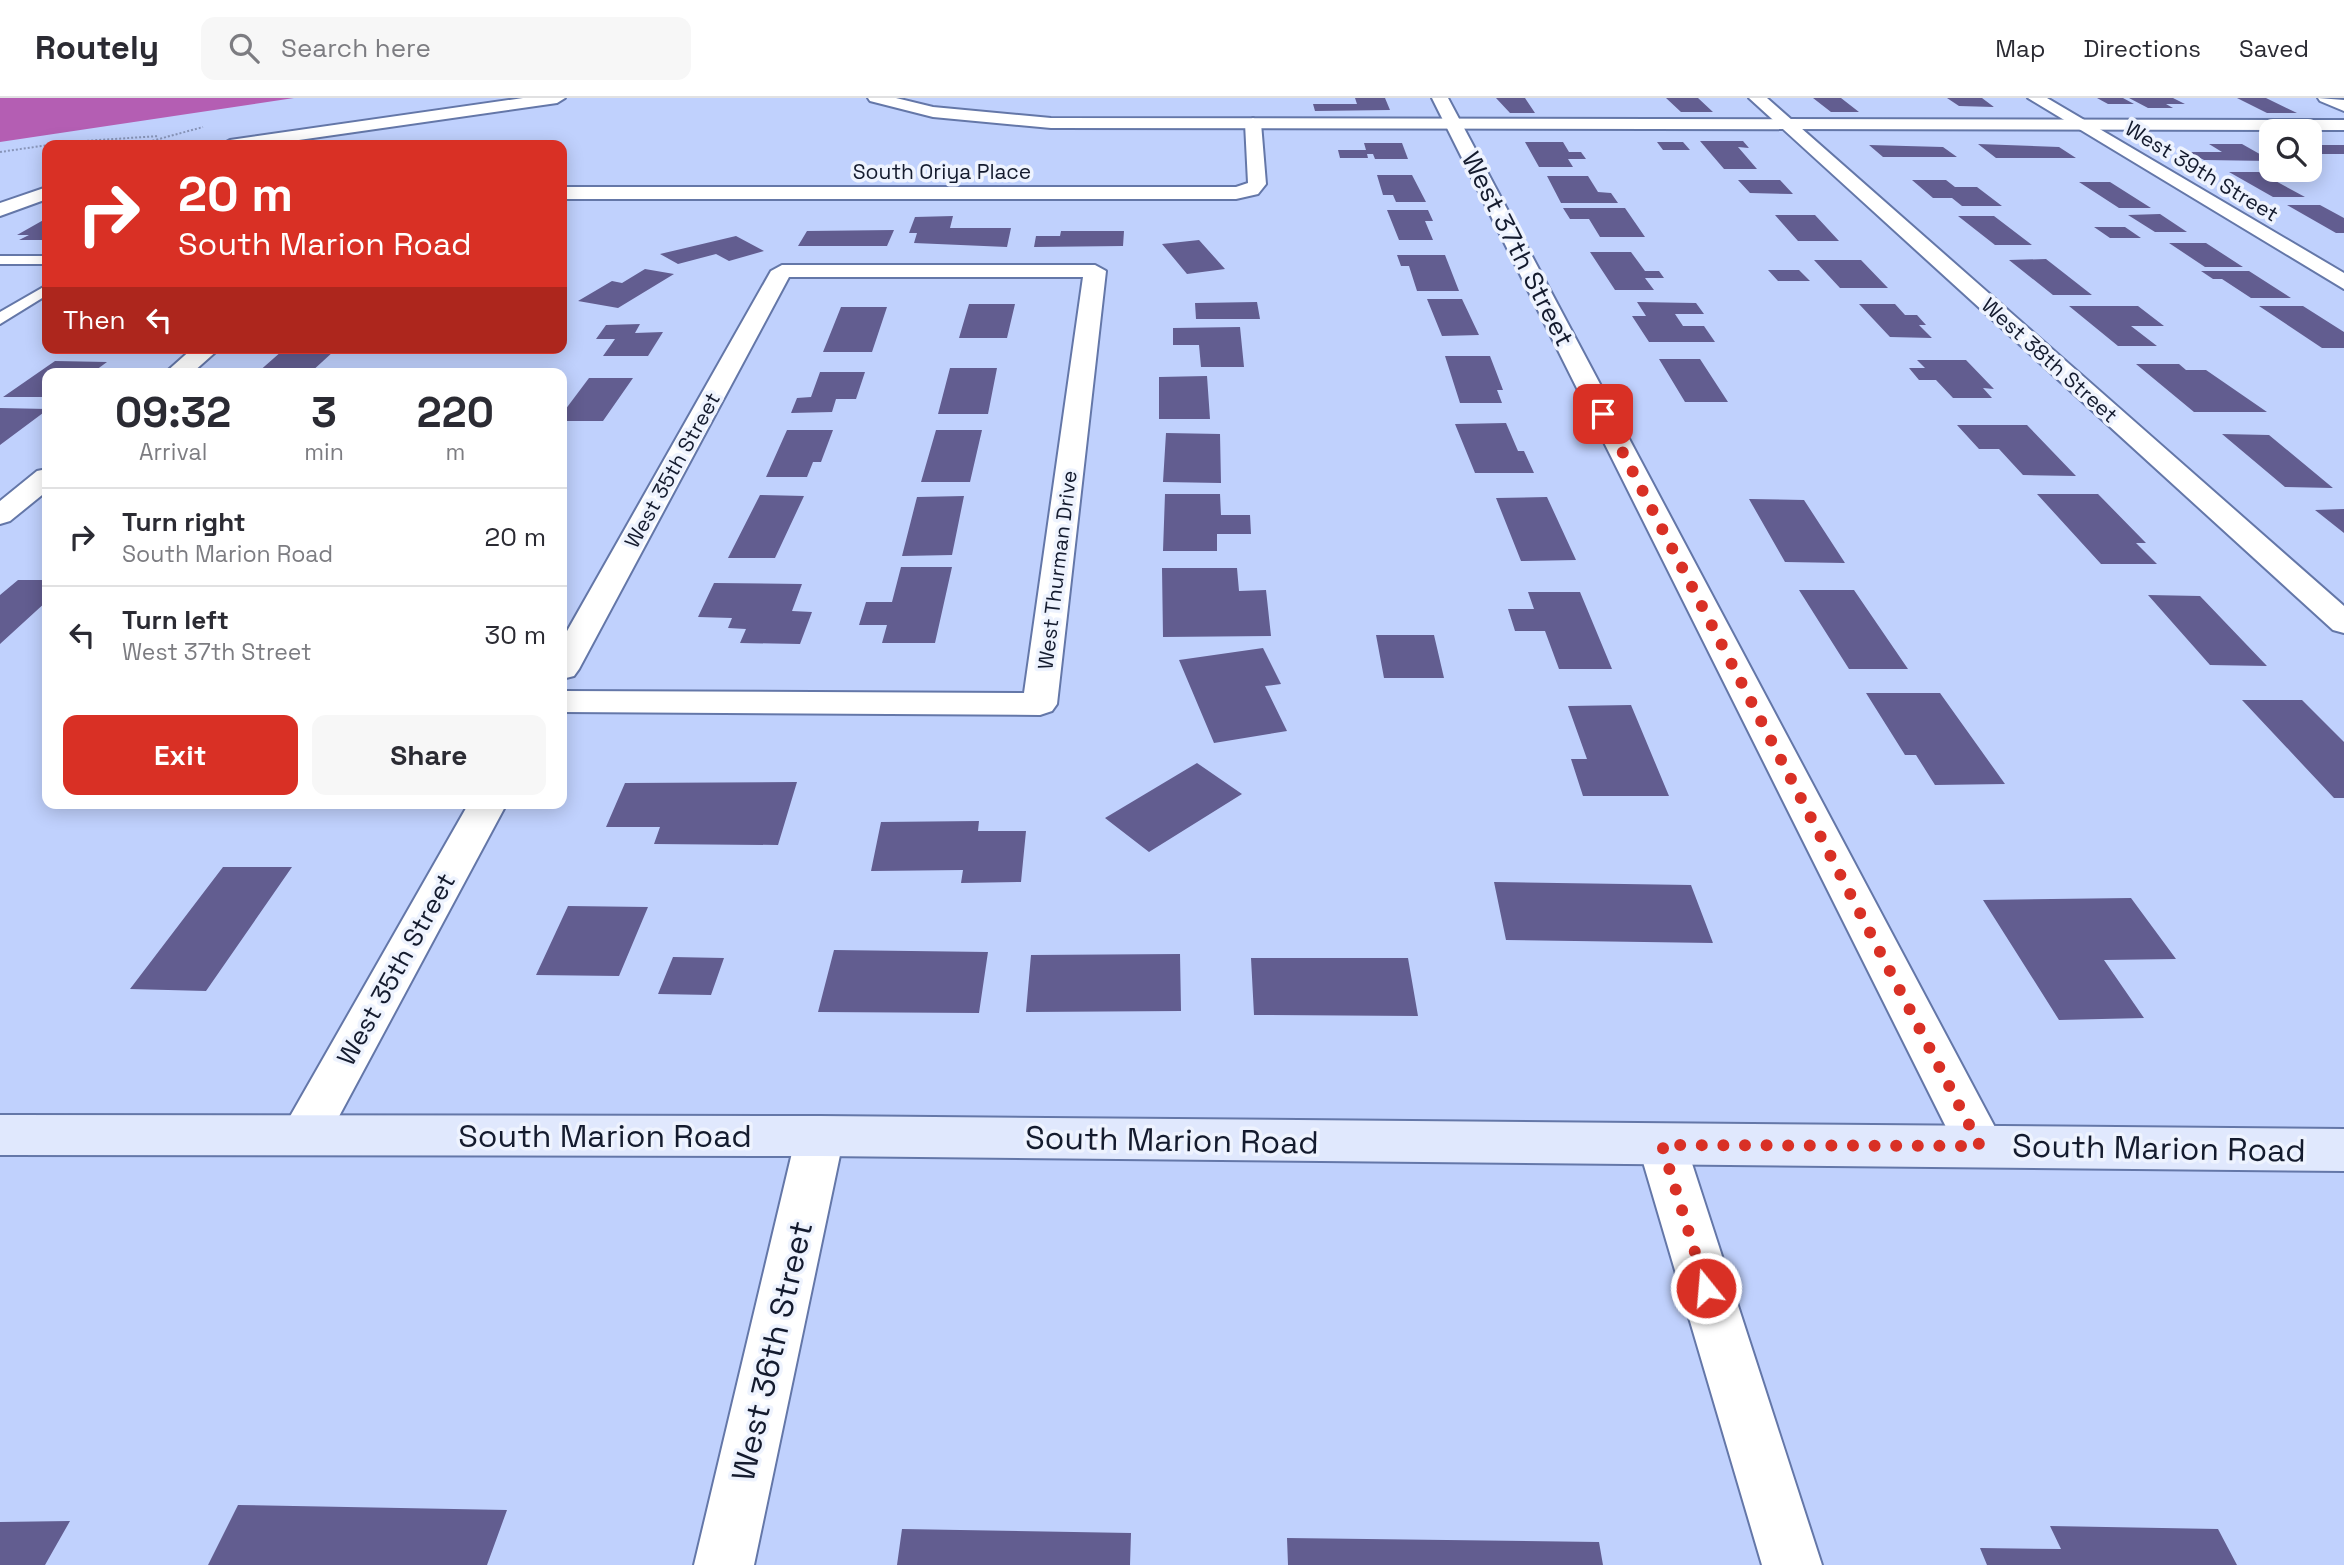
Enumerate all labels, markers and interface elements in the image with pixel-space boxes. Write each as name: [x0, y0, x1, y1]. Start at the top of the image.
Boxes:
search box: [201, 17, 691, 80]
text: Routely: [35, 27, 159, 69]
icon: search: [225, 29, 263, 67]
text: Search here: [281, 31, 431, 65]
text: Map: [1995, 33, 2045, 64]
text: Directions: [2083, 33, 2201, 64]
text: Saved: [2239, 33, 2309, 64]
street label: West 39th Street: [2120, 115, 2284, 227]
map controls: [2259, 119, 2322, 182]
button: search: [2259, 119, 2322, 182]
street label: West 37th Street: [1454, 146, 1582, 352]
street label: South Oriya Place: [853, 158, 1031, 185]
text: 20 m: [178, 163, 293, 225]
icon: right: [63, 168, 154, 259]
text: South Marion Road: [178, 224, 472, 264]
street label: West 38th Street: [1976, 292, 2124, 428]
icon: left: [140, 301, 178, 339]
text: Then: [63, 303, 126, 337]
pin: [1573, 384, 1633, 444]
text: 09:32: [115, 386, 231, 439]
text: 3: [311, 386, 337, 439]
text: 220: [417, 386, 494, 439]
street label: West 35th Street: [618, 387, 726, 553]
icon: arrive: [1584, 395, 1622, 433]
text: Arrival: [139, 437, 207, 467]
text: min: [304, 437, 344, 467]
text: m: [445, 437, 465, 467]
street label: West Thurman Drive: [1031, 469, 1083, 671]
text: Turn right: [122, 505, 246, 539]
icon: right: [63, 518, 101, 556]
text: 20 m: [485, 520, 546, 554]
text: South Marion Road: [122, 539, 333, 569]
text: Turn left: [122, 603, 229, 637]
icon: left: [63, 616, 101, 654]
text: 30 m: [485, 618, 546, 652]
text: West 37th Street: [122, 637, 312, 667]
button: Exit: [63, 715, 298, 795]
button: Share: [312, 715, 546, 795]
street label: West 35th Street: [329, 867, 463, 1071]
street label: South Marion Road: [458, 1116, 752, 1156]
street label: South Marion Road: [1025, 1117, 1319, 1163]
street label: South Marion Road: [2012, 1125, 2306, 1171]
street label: West 36th Street: [723, 1217, 821, 1485]
position arrow: [1669, 1251, 1743, 1325]

